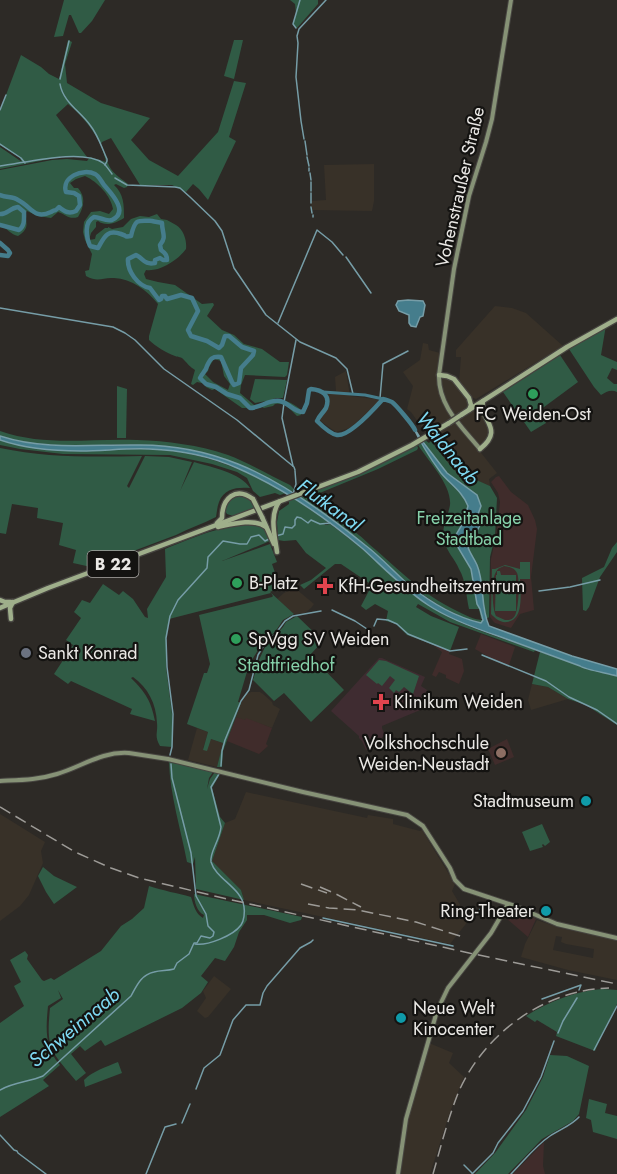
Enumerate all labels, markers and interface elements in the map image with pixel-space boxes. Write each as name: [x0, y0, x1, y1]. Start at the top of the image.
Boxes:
street label: Vohenstraußer Straße: [429, 104, 491, 270]
marker: FC Weiden-Ost: [526, 387, 540, 401]
place label: FC Weiden-Ost: [475, 401, 591, 427]
water label: Waldnaab: [409, 405, 486, 491]
water label: Flutkanal: [291, 472, 370, 540]
park label: Freizeitanlage Stadtbad: [416, 505, 522, 552]
road number: B 22: [88, 551, 138, 577]
place label: B-Platz: [249, 570, 299, 596]
place label: KfH-Gesundheitszentrum: [338, 573, 525, 599]
marker: B-Platz: [230, 576, 244, 590]
marker: KfH-Gesundheitszentrum: [316, 577, 334, 595]
place label: SpVgg SV Weiden: [248, 626, 390, 652]
marker: SpVgg SV Weiden: [229, 632, 243, 646]
place label: Sankt Konrad: [38, 640, 138, 666]
marker: Sankt Konrad: [19, 646, 33, 660]
park label: Stadtfriedhof: [237, 652, 336, 678]
place label: Klinikum Weiden: [394, 689, 523, 715]
marker: Klinikum Weiden: [372, 693, 390, 711]
place label: Volkshochschule Weiden-Neustadt: [358, 730, 490, 777]
marker: Volkshochschule Weiden-Neustadt: [494, 746, 508, 760]
place label: Stadtmuseum: [473, 788, 574, 814]
marker: Stadtmuseum: [579, 794, 593, 808]
place label: Ring-Theater: [440, 898, 535, 924]
marker: Ring-Theater: [539, 904, 553, 918]
water label: Schweinnaab: [22, 980, 126, 1074]
place label: Neue Welt Kinocenter: [413, 995, 495, 1042]
marker: Neue Welt Kinocenter: [394, 1011, 408, 1025]

